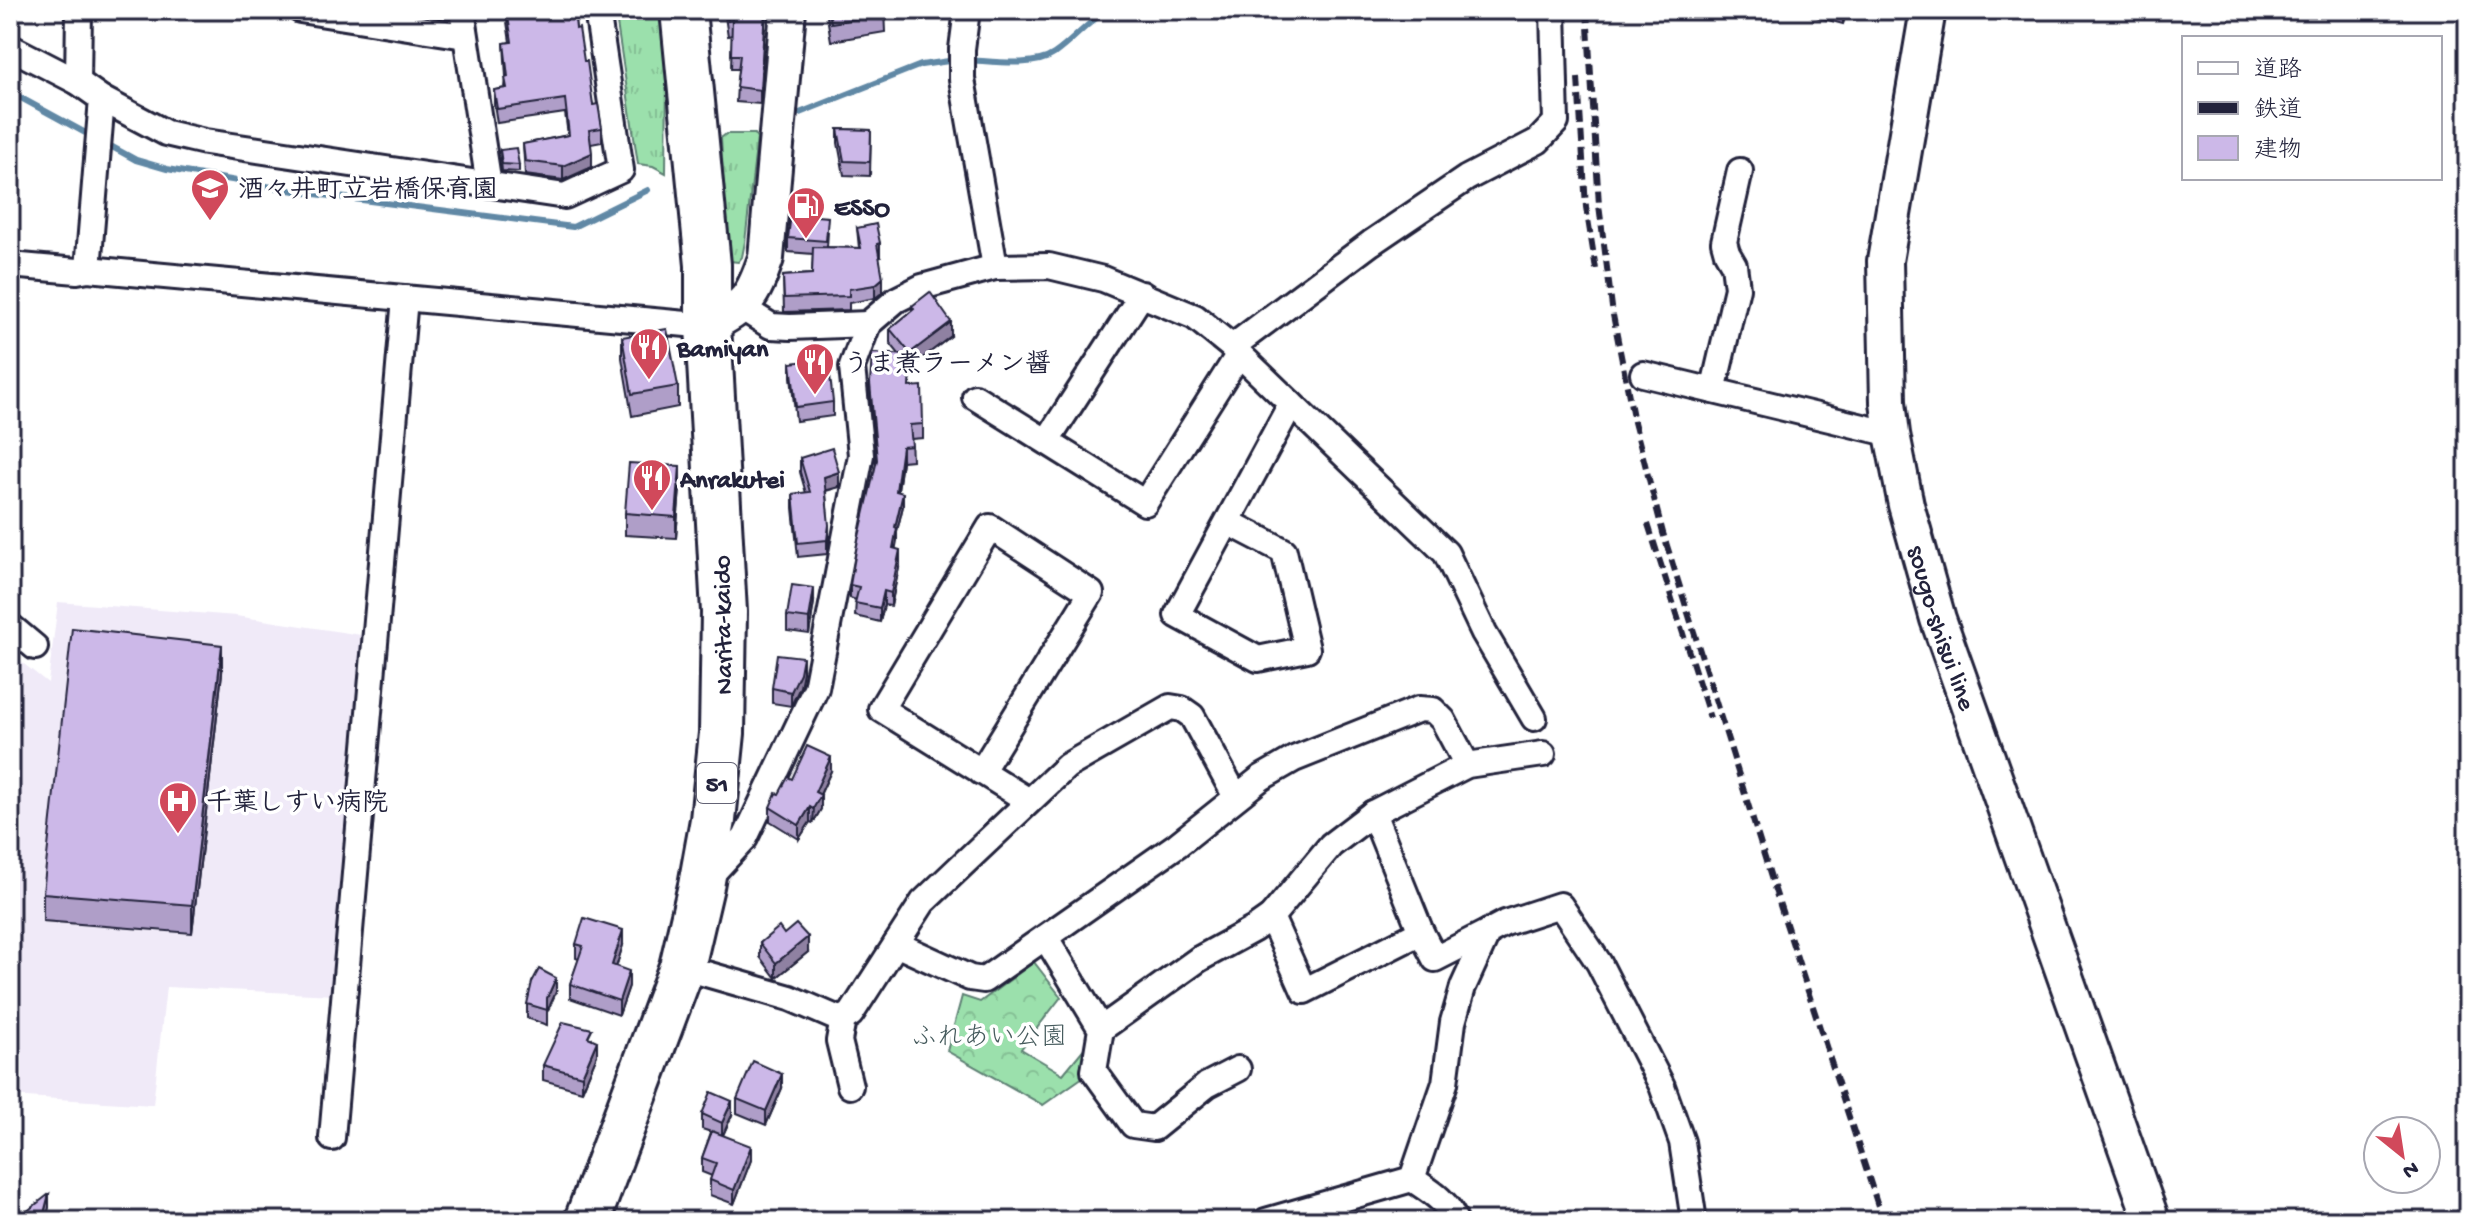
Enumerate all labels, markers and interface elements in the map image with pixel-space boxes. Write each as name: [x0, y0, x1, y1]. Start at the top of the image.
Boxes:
legend: [2182, 36, 2442, 180]
text: 道路: [2254, 56, 2302, 86]
text: 鉄道: [2254, 96, 2302, 126]
text: 建物: [2254, 136, 2302, 166]
school or university icon: 酒々井町立岩橋保育園: [189, 167, 231, 222]
place label: 酒々井町立岩橋保育園: [238, 175, 498, 208]
fuel station icon: ESSO: [785, 185, 827, 240]
place label: ESSO: [834, 195, 890, 226]
restaurant icon: Bamiyan: [628, 326, 670, 381]
place label: Bamiyan: [676, 336, 769, 367]
restaurant icon: うま煮ラーメン醤: [794, 341, 836, 396]
place label: うま煮ラーメン醤: [843, 349, 1051, 382]
restaurant icon: Anrakutei: [631, 457, 673, 512]
place label: Anrakutei: [679, 467, 785, 498]
street label: sougo-shisui line: [1898, 542, 1980, 716]
street label: Narita-kaido: [709, 555, 742, 695]
road number: 51: [697, 763, 737, 803]
hospital icon: 千葉しすい病院: [157, 780, 199, 835]
place label: 千葉しすい病院: [206, 788, 388, 821]
park label: ふれあい公園: [911, 1023, 1067, 1055]
north arrow: [2362, 1115, 2442, 1195]
text: N: [2397, 1154, 2423, 1184]

